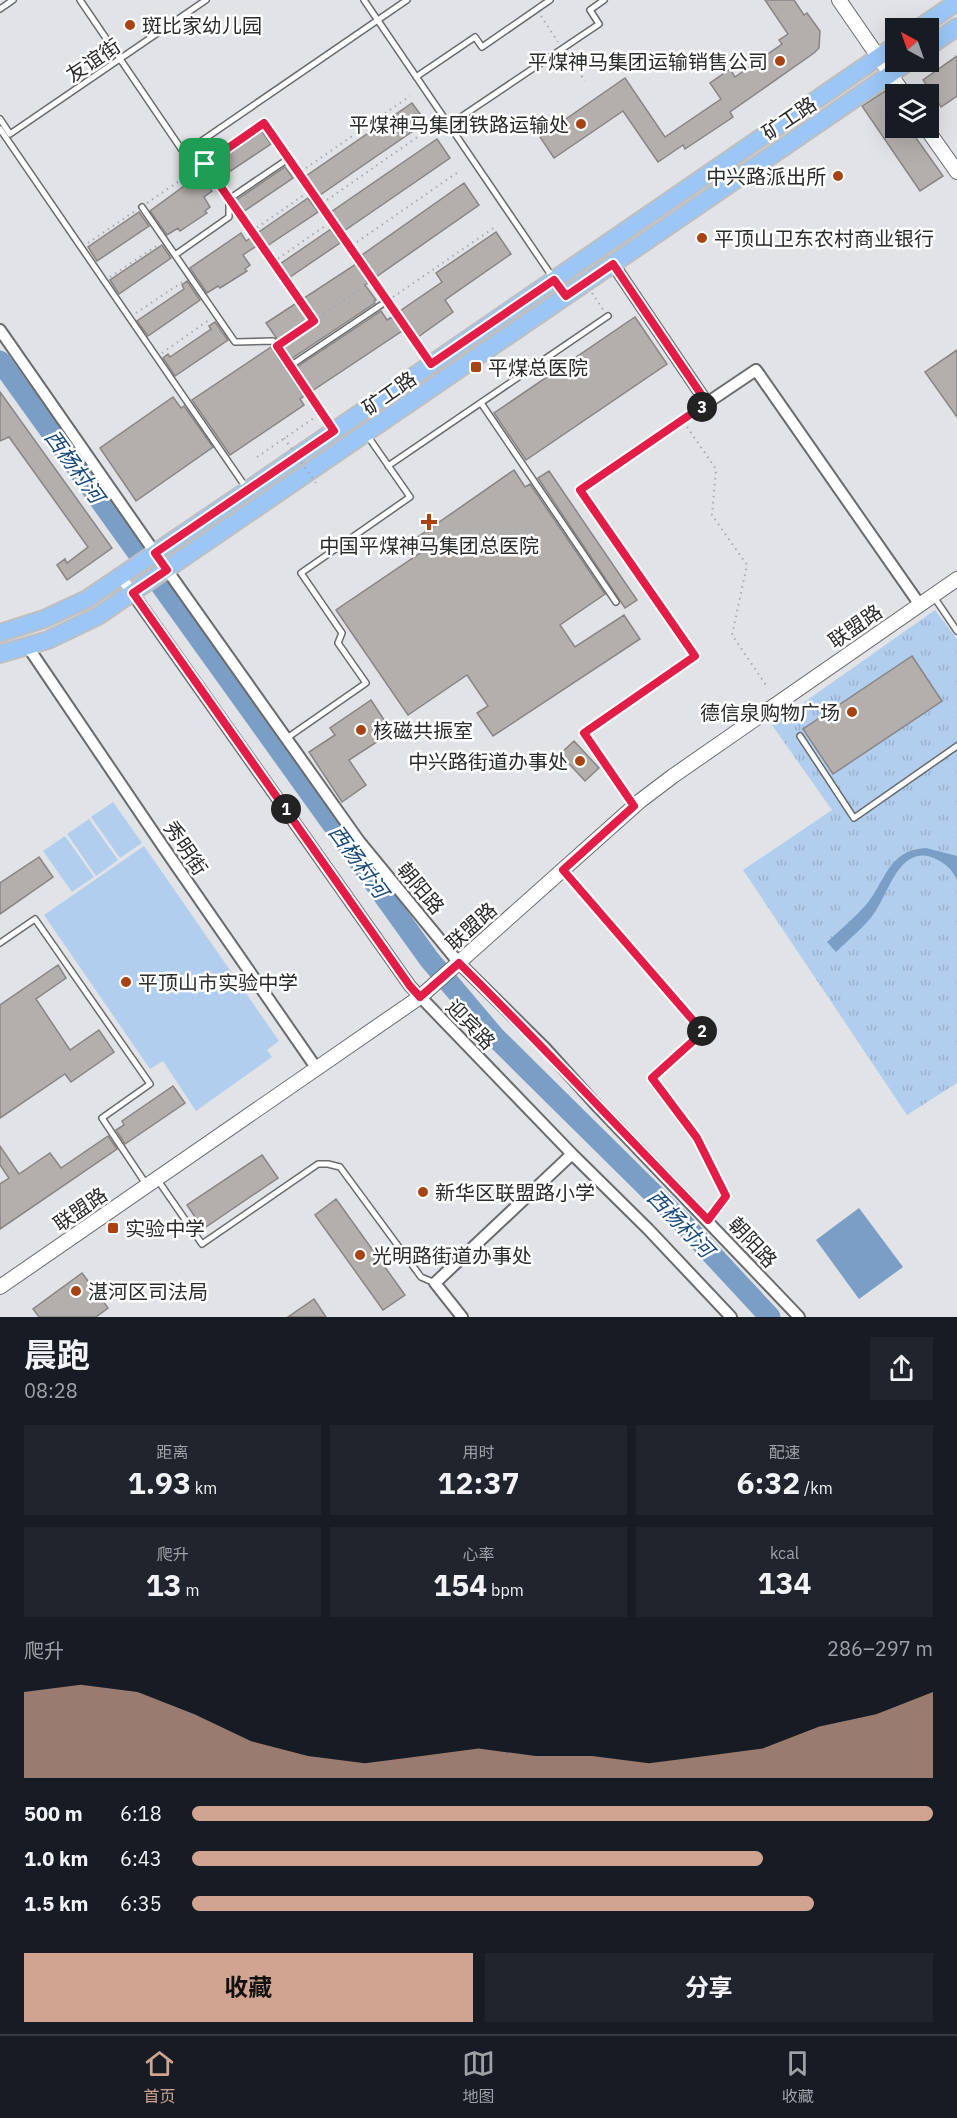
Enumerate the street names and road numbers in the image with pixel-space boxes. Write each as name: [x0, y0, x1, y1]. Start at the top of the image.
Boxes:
street label: 友谊街: [61, 32, 125, 88]
street label: 矿工路: [757, 90, 821, 146]
street label: 矿工路: [357, 365, 421, 421]
street label: 联盟路: [823, 598, 887, 654]
street label: 秀明街: [158, 816, 214, 880]
street label: 朝阳路: [391, 856, 451, 920]
street label: 联盟路: [440, 896, 502, 956]
street label: 迎宾路: [440, 993, 502, 1055]
street label: 联盟路: [48, 1181, 112, 1237]
street label: 朝阳路: [723, 1211, 783, 1273]

